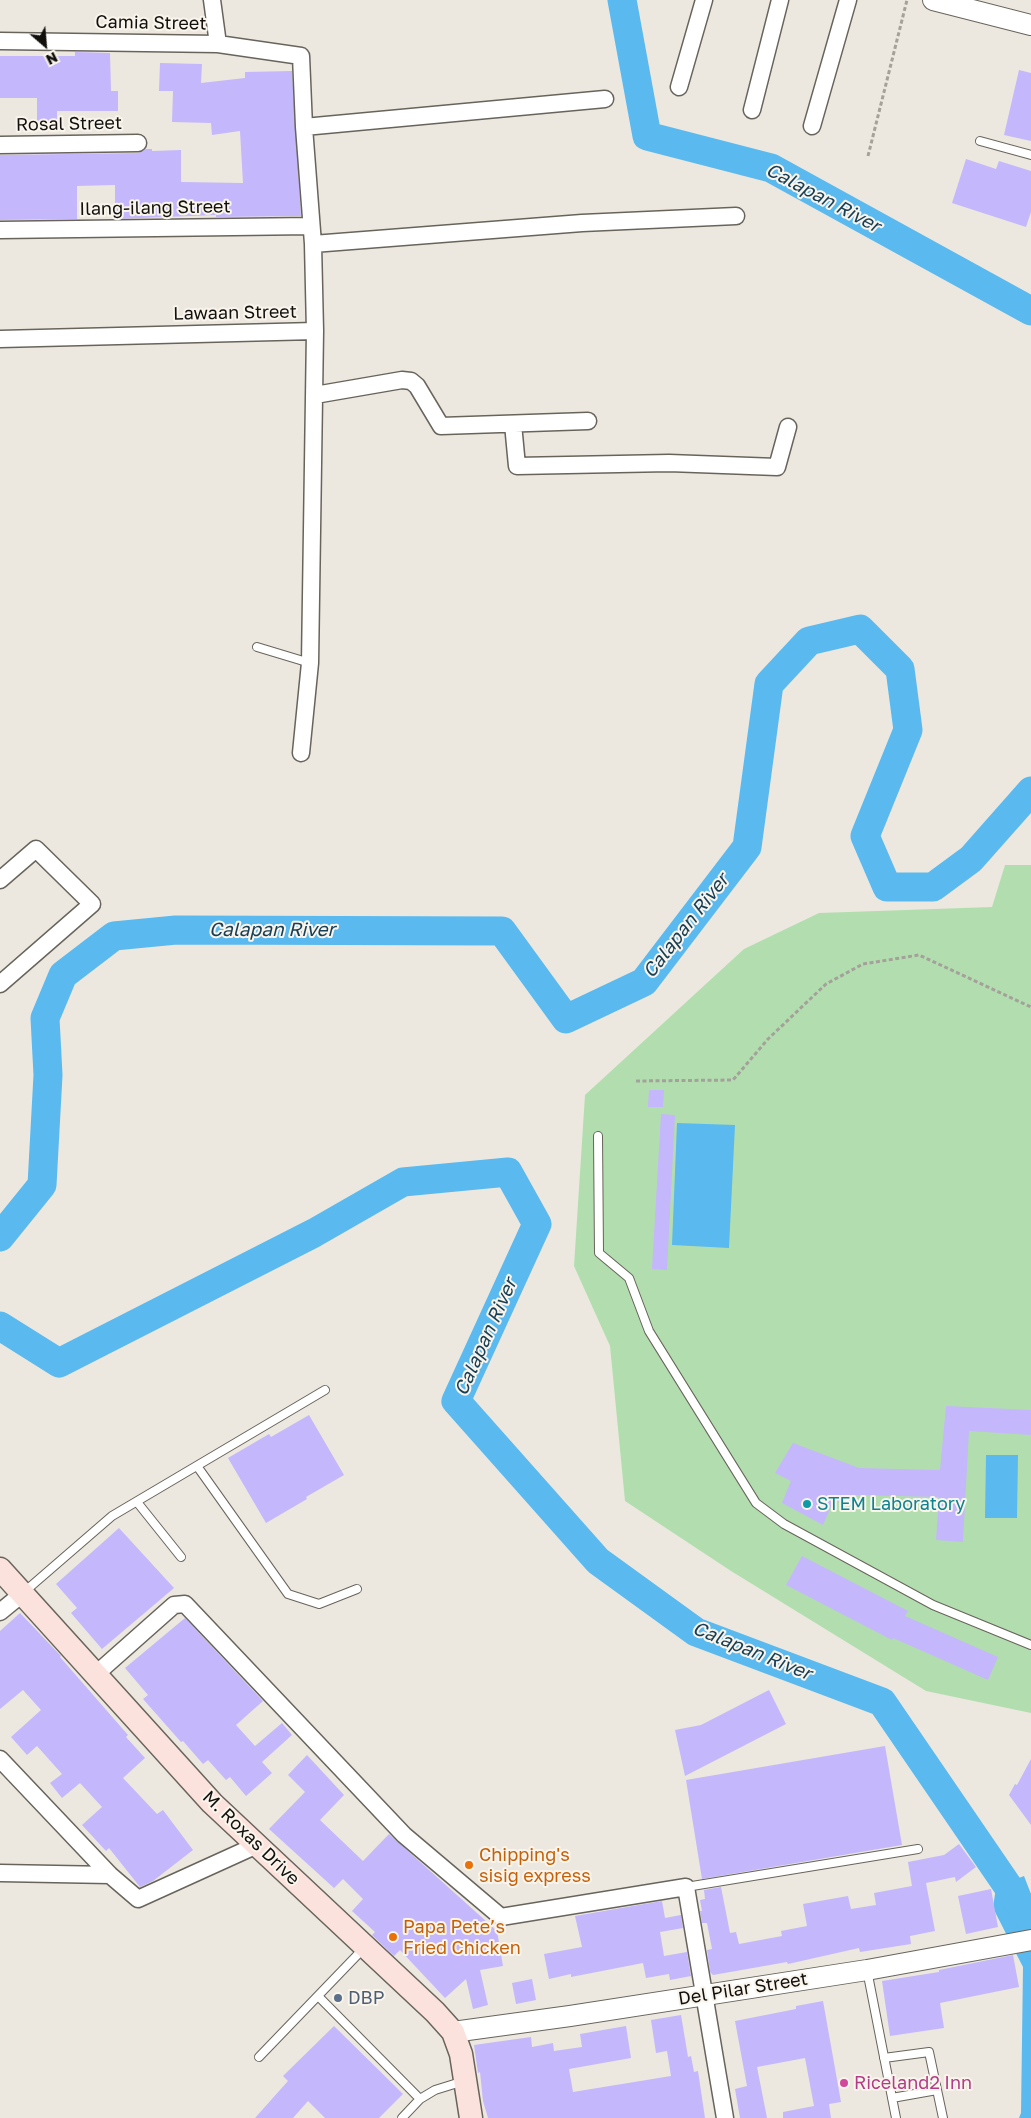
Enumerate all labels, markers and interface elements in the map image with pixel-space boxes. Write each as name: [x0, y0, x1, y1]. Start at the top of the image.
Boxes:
street label: Camia Street: [95, 11, 207, 35]
north arrow: [20, 20, 70, 70]
text: N: [43, 49, 61, 69]
street label: Rosal Street: [16, 112, 122, 136]
water label: Calapan River: [762, 158, 884, 238]
street label: Ilang-ilang Street: [79, 196, 231, 220]
street label: Lawaan Street: [173, 301, 297, 325]
water label: Calapan River: [638, 869, 734, 983]
water label: Calapan River: [209, 919, 335, 941]
water label: Calapan River: [450, 1275, 522, 1399]
place label: STEM Laboratory: [817, 1493, 965, 1515]
marker: STEM Laboratory: [801, 1498, 813, 1510]
water label: Calapan River: [689, 1617, 815, 1685]
street label: M. Roxas Drive: [198, 1786, 304, 1890]
place label: Chipping's sisig express: [479, 1844, 591, 1886]
marker: Chipping's sisig express: [463, 1859, 475, 1871]
place label: Papa Pete’s Fried Chicken: [403, 1916, 521, 1958]
marker: Papa Pete’s Fried Chicken: [387, 1931, 399, 1943]
street label: Del Pilar Street: [677, 1968, 809, 2010]
place label: DBP: [348, 1987, 384, 2009]
marker: DBP: [332, 1992, 344, 2004]
place label: Riceland2 Inn: [854, 2072, 972, 2094]
marker: Riceland2 Inn: [838, 2077, 850, 2089]

